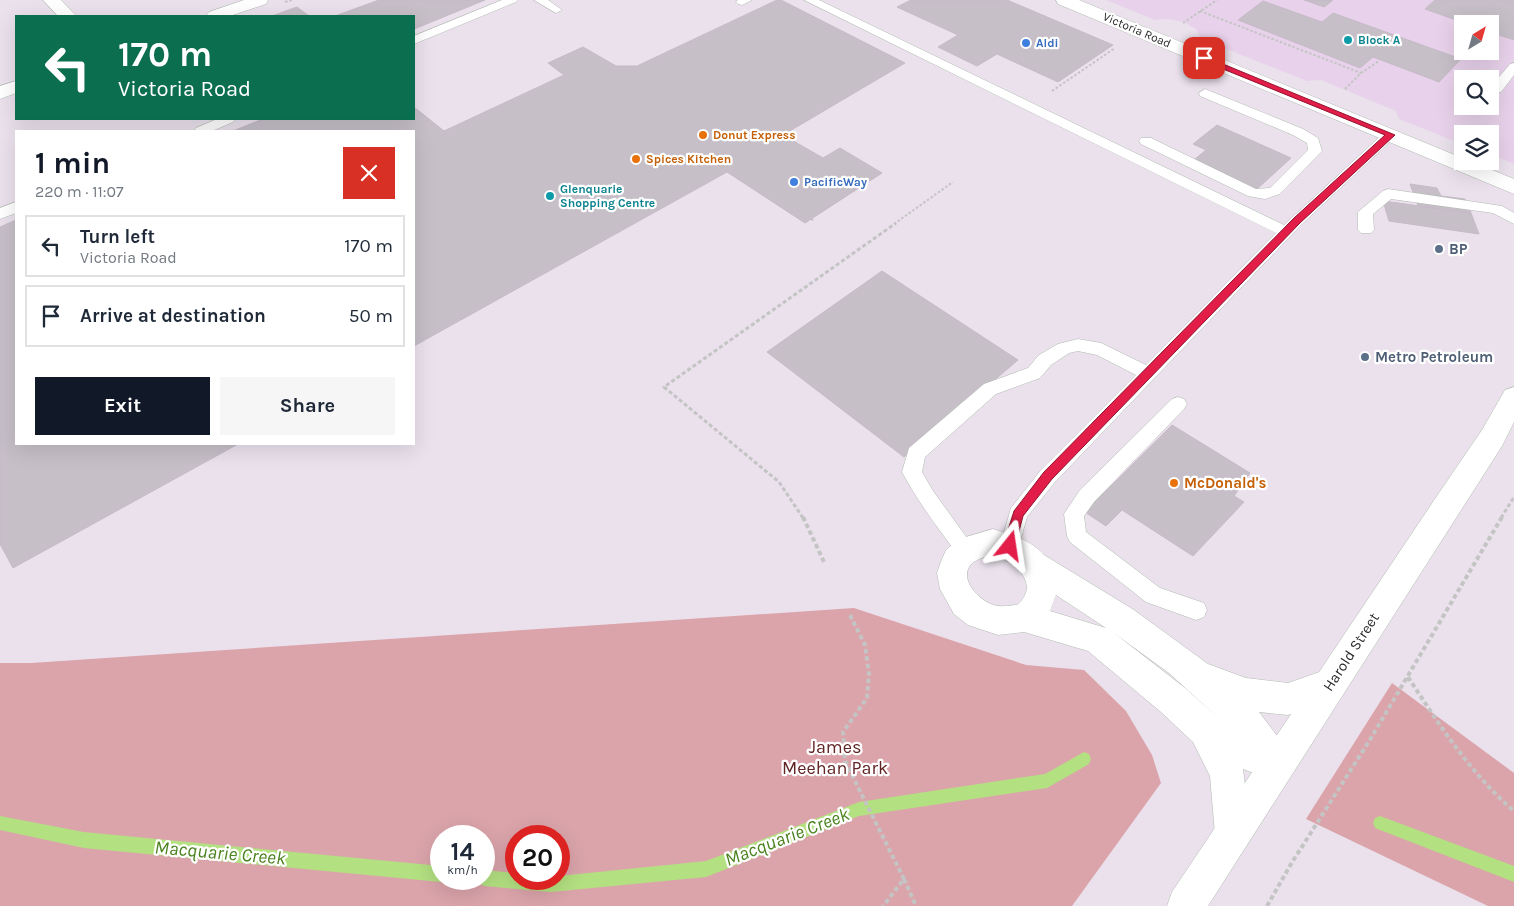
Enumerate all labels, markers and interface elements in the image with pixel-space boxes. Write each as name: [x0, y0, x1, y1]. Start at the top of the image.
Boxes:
street label: Victoria Road: [1101, 9, 1173, 51]
north arrow: [1454, 15, 1499, 60]
map controls: [1454, 15, 1499, 170]
place label: Block A: [1358, 33, 1401, 47]
text: 170 m: [118, 34, 212, 75]
marker: Block A: [1342, 34, 1354, 46]
icon: left: [35, 35, 100, 100]
place label: Aldi: [1036, 36, 1058, 50]
marker: Aldi: [1020, 37, 1032, 49]
pin: [1183, 37, 1225, 79]
icon: arrive: [1190, 44, 1218, 72]
button: search: [1454, 70, 1499, 115]
text: Victoria Road: [118, 76, 251, 102]
button: layers: [1454, 125, 1499, 170]
place label: Donut Express: [713, 128, 796, 142]
marker: Donut Express: [697, 129, 709, 141]
text: 1 min: [35, 145, 110, 181]
button: close: [343, 147, 395, 199]
place label: Spices Kitchen: [646, 152, 731, 166]
marker: Spices Kitchen: [630, 153, 642, 165]
place label: PacificWay: [804, 175, 867, 189]
marker: PacificWay: [788, 176, 800, 188]
text: 220 m · 11:07: [35, 182, 124, 201]
place label: Glenquarie Shopping Centre: [560, 182, 655, 210]
marker: Glenquarie Shopping Centre: [544, 190, 556, 202]
text: Turn left: [80, 226, 155, 248]
icon: left: [37, 232, 65, 260]
text: 170 m: [344, 235, 393, 257]
place label: BP: [1449, 240, 1468, 258]
marker: BP: [1433, 243, 1445, 255]
text: Victoria Road: [80, 248, 177, 267]
icon: arrive: [37, 302, 65, 330]
text: Arrive at destination: [80, 305, 266, 327]
text: 50 m: [349, 305, 393, 327]
place label: Metro Petroleum: [1375, 348, 1493, 366]
marker: Metro Petroleum: [1359, 351, 1371, 363]
button: Exit: [35, 377, 210, 435]
button: Share: [220, 377, 395, 435]
place label: McDonald's: [1184, 474, 1266, 492]
marker: McDonald's: [1168, 477, 1180, 489]
position arrow: [983, 519, 1035, 571]
street label: Harold Street: [1319, 609, 1383, 695]
park label: James Meehan Park: [782, 736, 888, 779]
water label: Macquarie Creek: [722, 803, 853, 871]
speed limit sign: 20: [505, 825, 570, 890]
water label: Macquarie Creek: [154, 836, 287, 870]
text: 14: [451, 837, 474, 866]
text: km/h: [447, 863, 478, 877]

